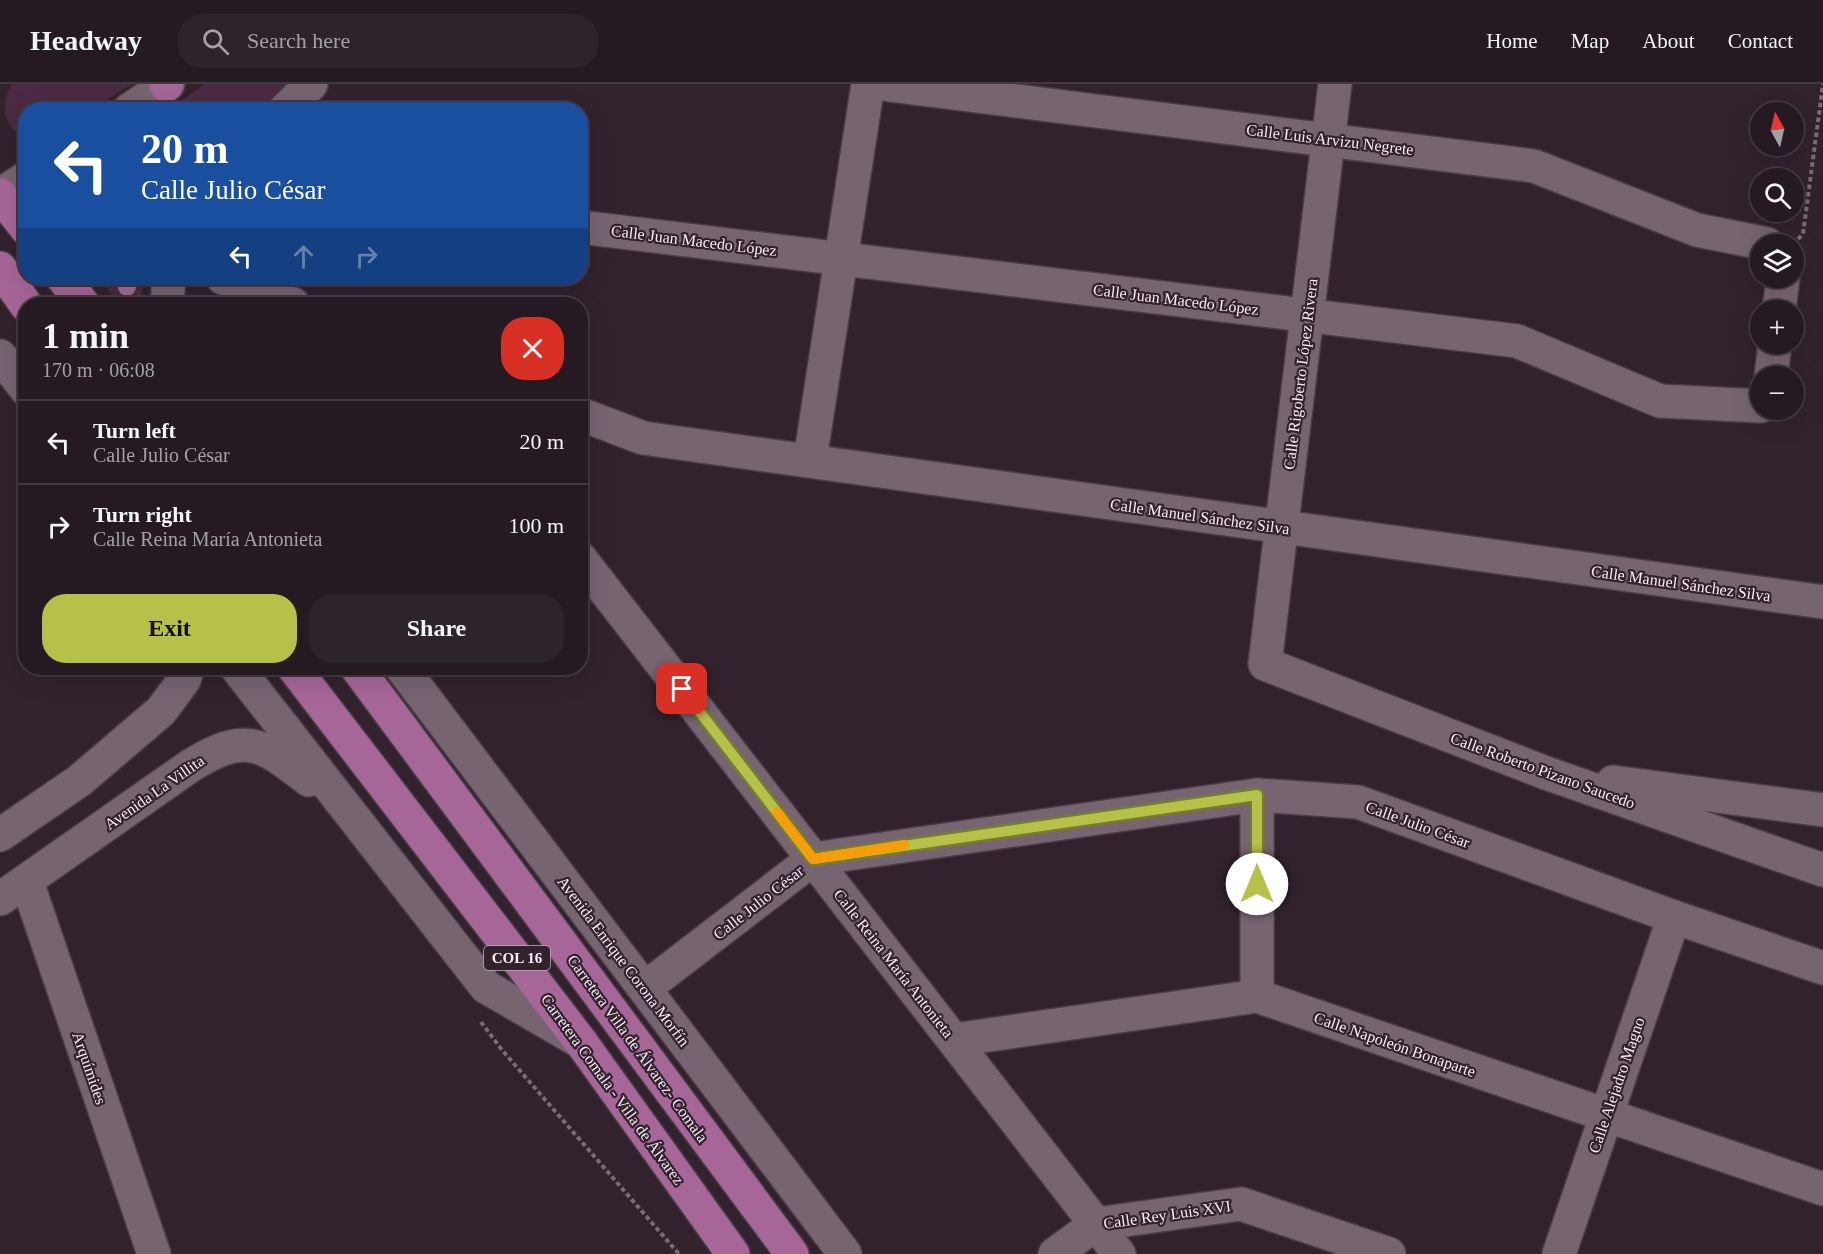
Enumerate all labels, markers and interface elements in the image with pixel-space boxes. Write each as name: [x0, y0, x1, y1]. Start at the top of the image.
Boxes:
search box: [178, 14, 598, 68]
text: Headway: [30, 25, 142, 56]
icon: search: [199, 25, 232, 58]
text: Search here: [247, 28, 350, 53]
text: Home: [1486, 29, 1538, 53]
text: Map: [1571, 29, 1609, 53]
text: About: [1642, 29, 1695, 53]
text: Contact: [1728, 29, 1793, 53]
north arrow: [1750, 102, 1804, 156]
map controls: [1750, 102, 1804, 420]
street label: Calle Luis Arvizu Negrete: [1245, 121, 1415, 159]
icon: left: [42, 126, 120, 204]
text: 20 m: [141, 126, 229, 172]
button: search: [1750, 168, 1804, 222]
text: Calle Julio César: [141, 175, 325, 205]
street label: Calle Juan Macedo López: [610, 222, 778, 260]
button: layers: [1750, 234, 1804, 288]
icon: left: [224, 240, 257, 273]
icon: ahead: [287, 240, 320, 273]
icon: right: [350, 240, 383, 273]
street label: Calle Rigoberto López Rivera: [1280, 278, 1322, 471]
street label: Calle Juan Macedo López: [1092, 281, 1260, 319]
button: +: [1750, 300, 1804, 354]
text: 1 min: [42, 316, 129, 356]
button: close: [501, 317, 564, 380]
text: 170 m · 06:08: [42, 359, 155, 381]
button: −: [1750, 366, 1804, 420]
text: Turn left: [93, 418, 176, 443]
icon: left: [42, 426, 75, 459]
text: 20 m: [519, 429, 564, 454]
text: Calle Julio César: [93, 444, 230, 466]
street label: Calle Manuel Sánchez Silva: [1109, 495, 1291, 537]
text: Turn right: [93, 502, 192, 527]
icon: right: [42, 510, 75, 543]
text: 100 m: [508, 513, 564, 538]
text: Calle Reina María Antonieta: [93, 528, 322, 550]
street label: Calle Manuel Sánchez Silva: [1590, 562, 1772, 604]
button: Exit: [42, 594, 297, 663]
button: Share: [309, 594, 564, 663]
pin: [656, 663, 707, 714]
icon: arrive: [665, 672, 698, 705]
street label: Calle Roberto Pizano Saucedo: [1448, 729, 1637, 812]
street label: Avenida La Villita: [101, 752, 207, 833]
street label: Calle Julio César: [1364, 798, 1473, 851]
position arrow: [1225, 852, 1289, 916]
street label: Calle Julio César: [710, 862, 807, 943]
street label: Avenida Enrique Corona Morfín: [553, 873, 693, 1050]
street label: Calle Reina María Antonieta: [830, 886, 957, 1041]
road number: COL 16: [484, 946, 550, 970]
street label: Carretera Villa de Álvarez- Comala: [564, 951, 712, 1145]
street label: Carretera Comala - Villa de Álvarez: [538, 990, 688, 1188]
street label: Calle Napoleón Bonaparte: [1312, 1009, 1478, 1081]
street label: Calle Alejadro Magno: [1585, 1015, 1649, 1155]
street label: Arquímides: [68, 1030, 110, 1107]
street label: Calle Rey Luis XVI: [1102, 1197, 1232, 1233]

